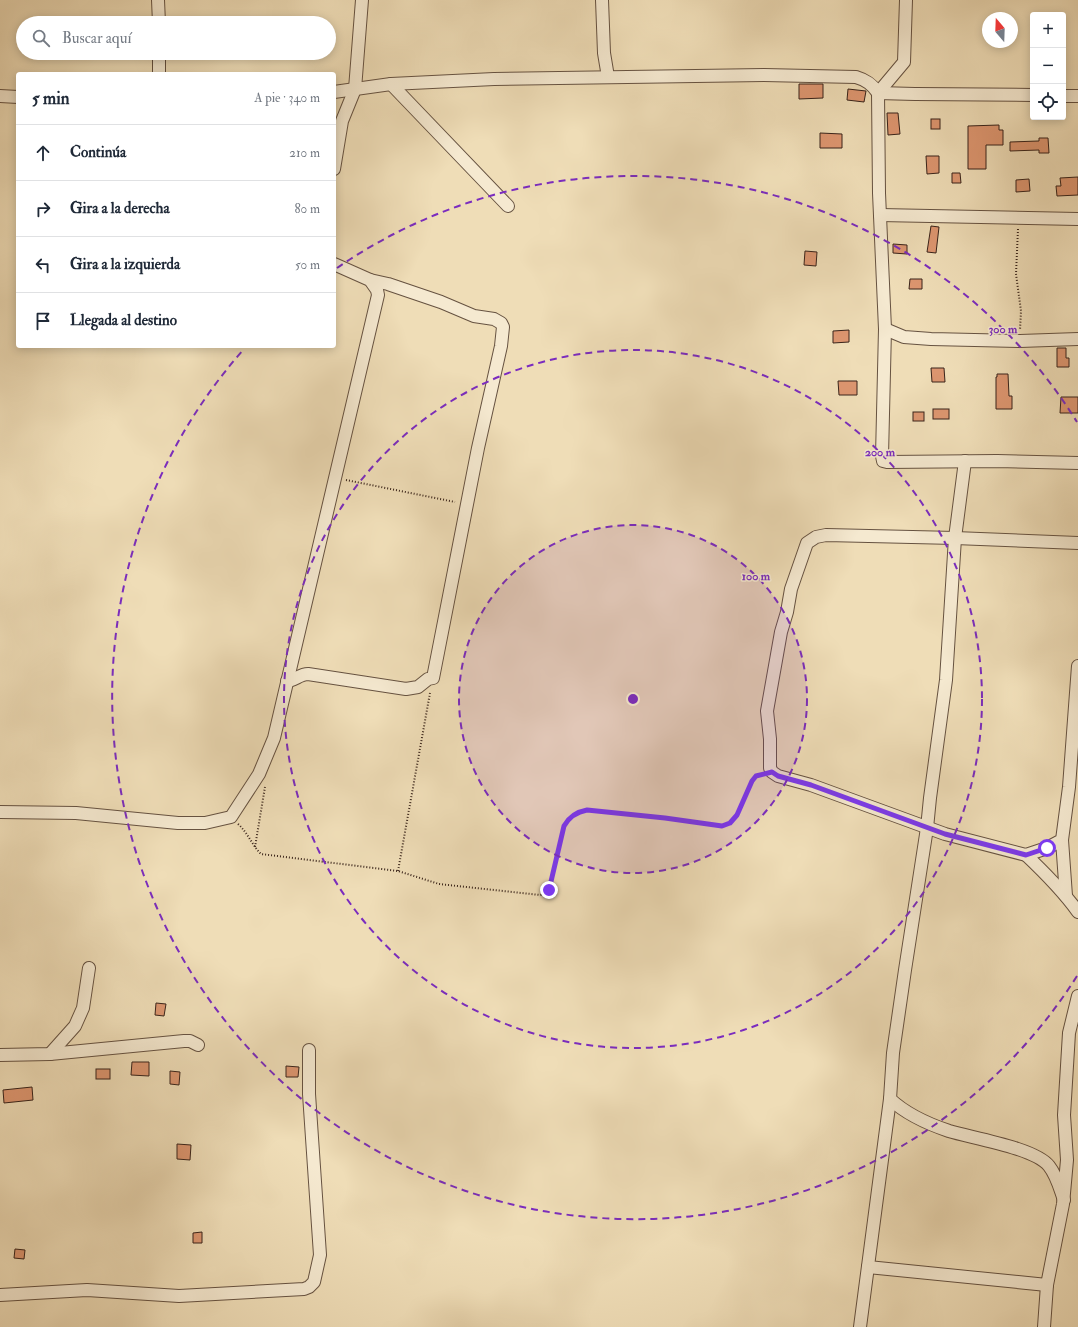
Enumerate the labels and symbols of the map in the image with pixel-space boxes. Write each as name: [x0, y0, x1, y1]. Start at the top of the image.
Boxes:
north arrow: [982, 12, 1018, 48]
text: 300 m: [989, 322, 1018, 337]
text: 200 m: [865, 445, 896, 460]
text: 100 m: [742, 569, 771, 584]
centre of rings: [626, 692, 640, 706]
route start: [1038, 839, 1056, 857]
route end: [540, 881, 558, 899]

